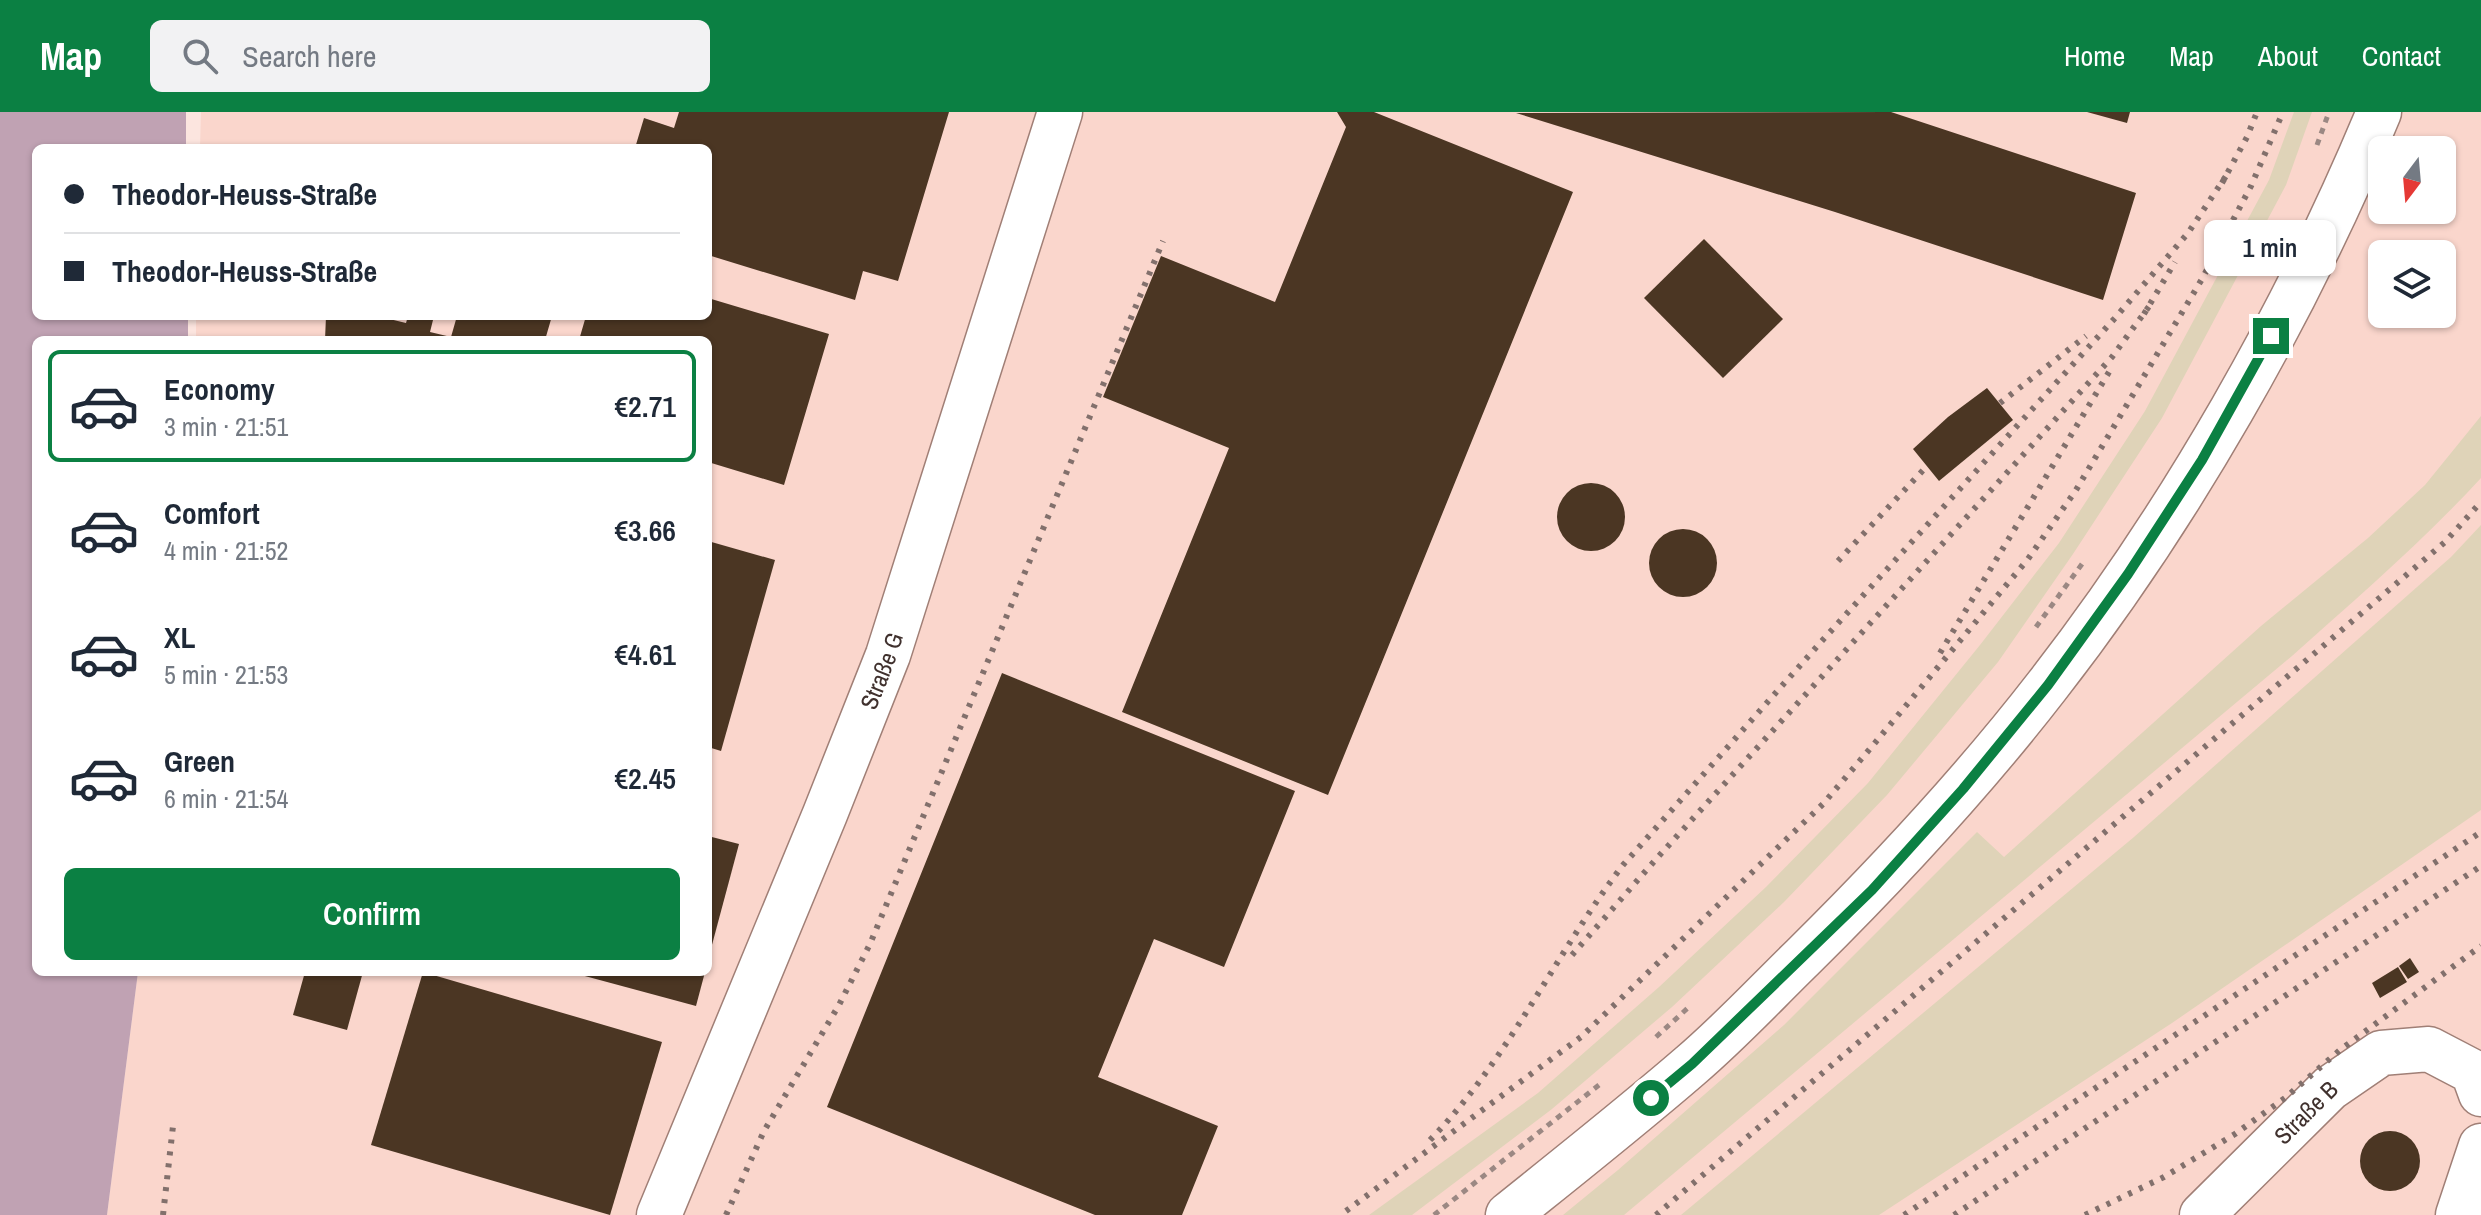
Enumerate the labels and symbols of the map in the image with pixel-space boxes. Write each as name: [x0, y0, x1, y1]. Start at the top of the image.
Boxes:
north arrow: [2368, 136, 2456, 224]
callout: 1 min: [2205, 220, 2337, 276]
route end: [2253, 318, 2289, 354]
street label: Straße G: [852, 628, 910, 714]
street label: Straße B: [2267, 1073, 2345, 1151]
route start: [1633, 1080, 1669, 1116]

